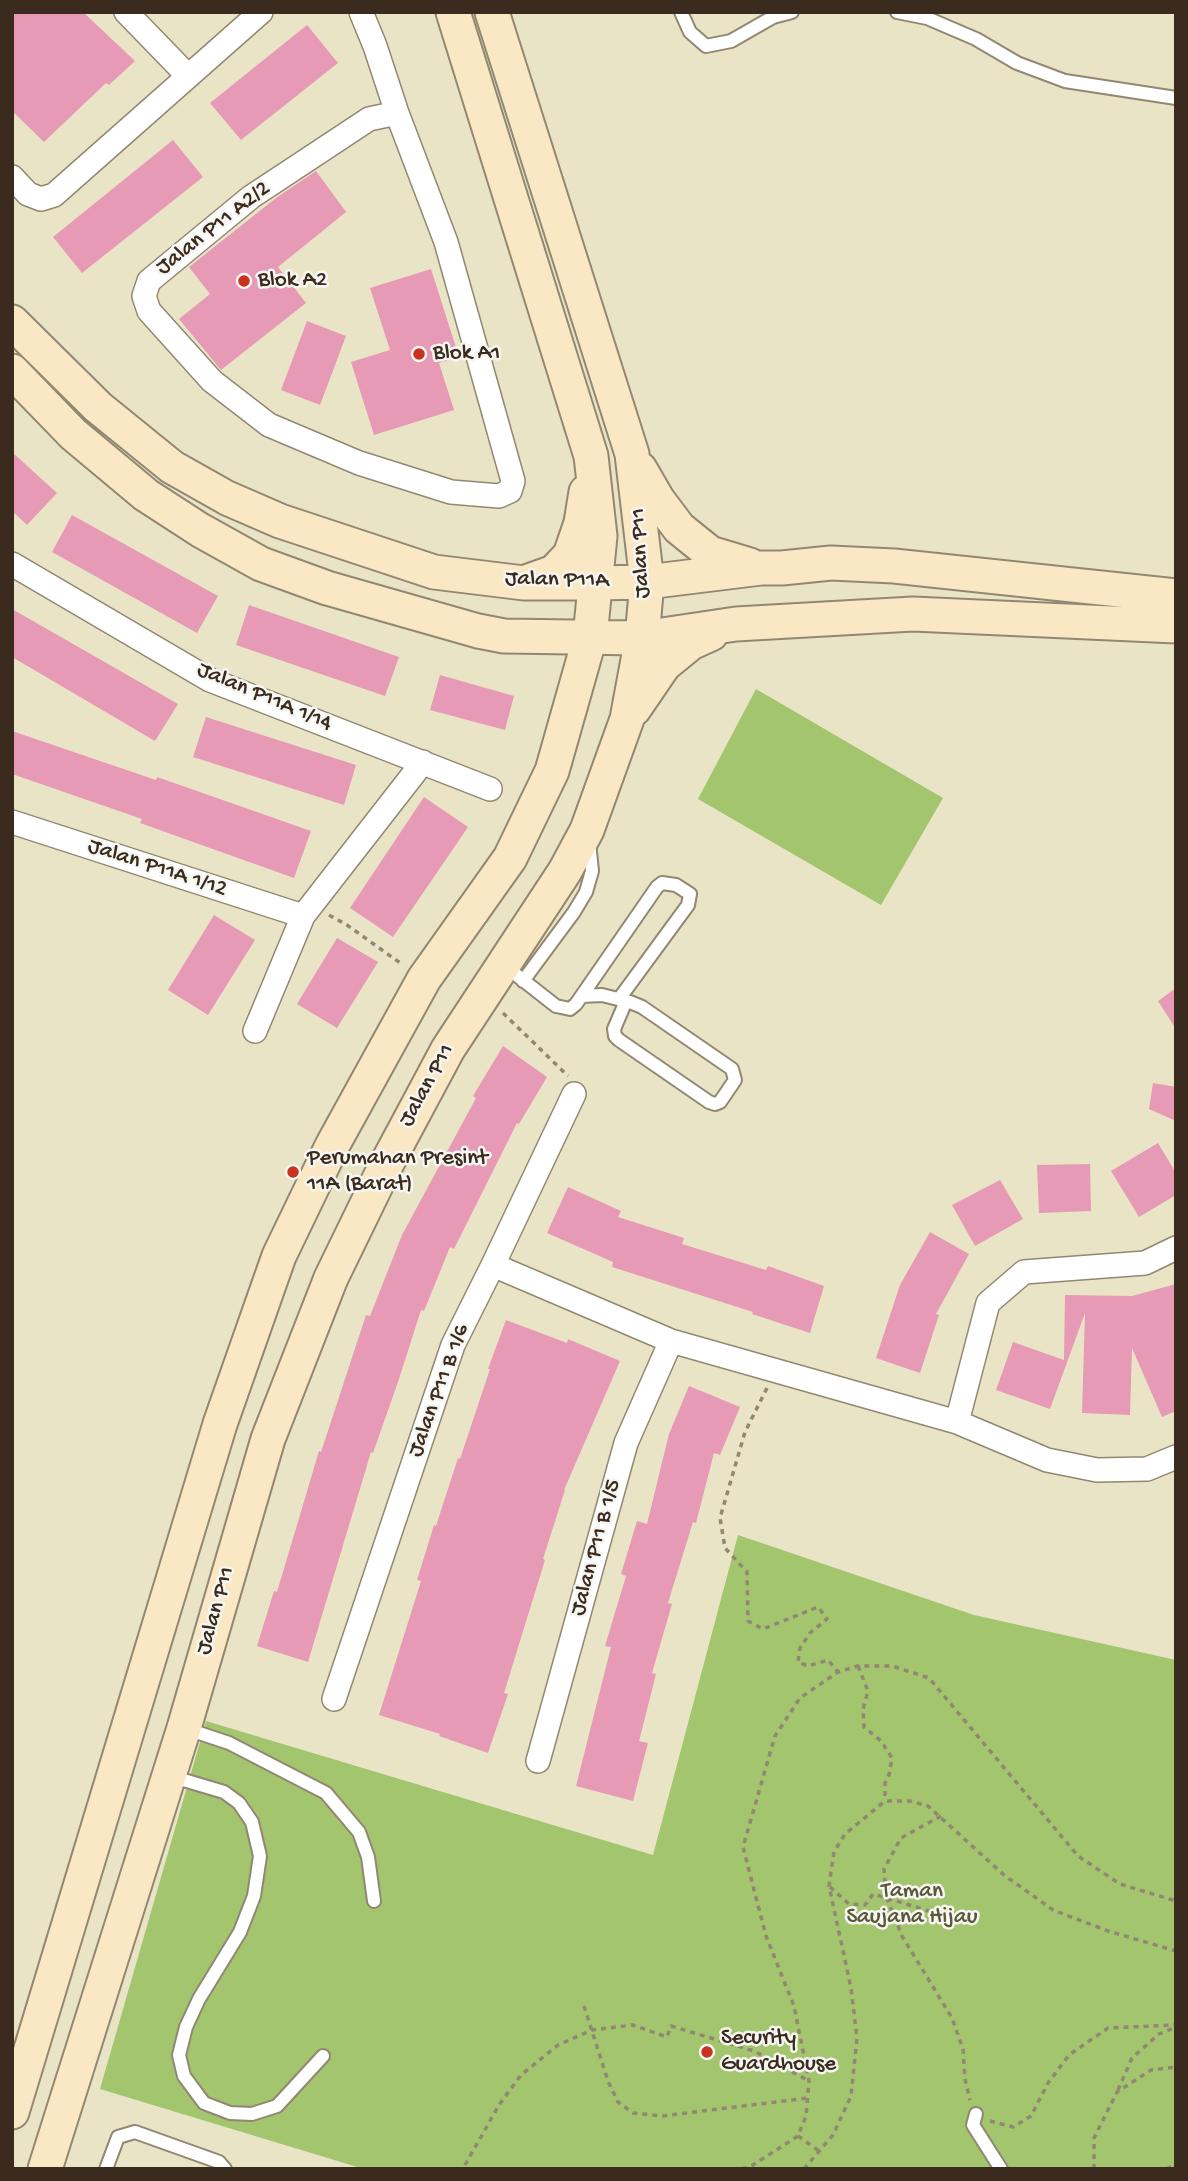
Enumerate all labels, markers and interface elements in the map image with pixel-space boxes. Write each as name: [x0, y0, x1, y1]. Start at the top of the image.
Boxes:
street label: Jalan P11 A2/2: [151, 176, 277, 282]
place label: Blok A2: [258, 267, 327, 295]
marker: Blok A2: [236, 273, 252, 289]
place label: Blok A1: [433, 340, 500, 368]
marker: Blok A1: [411, 346, 427, 362]
street label: Jalan P11: [626, 507, 658, 599]
street label: Jalan P11A: [505, 566, 609, 596]
street label: Jalan P11A 1/14: [192, 657, 336, 739]
street label: Jalan P11A 1/12: [84, 833, 230, 905]
street label: Jalan P11: [394, 1040, 462, 1132]
place label: Perumahan Presint 11A (Barat): [307, 1145, 488, 1199]
marker: Perumahan Presint 11A (Barat): [285, 1164, 301, 1180]
street label: Jalan P11 B 1/6: [403, 1321, 477, 1461]
street label: Jalan P11 B 1/5: [566, 1477, 628, 1619]
street label: Jalan P11: [191, 1564, 243, 1658]
park label: Taman Saujana Hijau: [846, 1878, 978, 1932]
place label: Security Guardhouse: [721, 2025, 836, 2079]
marker: Security Guardhouse: [699, 2044, 715, 2060]

